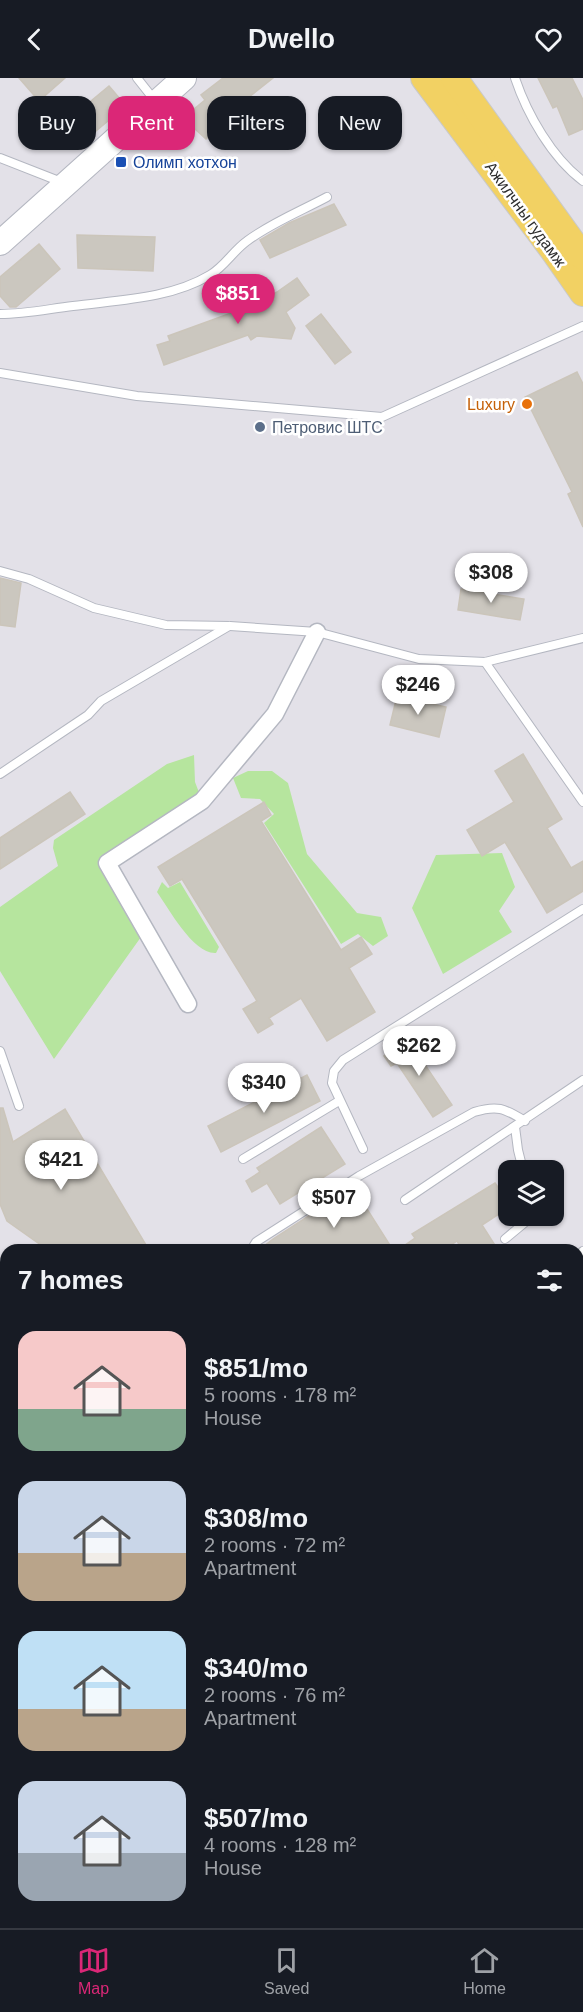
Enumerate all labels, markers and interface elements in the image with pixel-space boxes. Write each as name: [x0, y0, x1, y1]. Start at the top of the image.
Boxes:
icon: back: [18, 23, 51, 56]
icon: heart: [532, 23, 565, 56]
text: Dwello: [248, 24, 335, 54]
chip: Buy: [18, 96, 96, 150]
chip: Rent: [108, 96, 195, 150]
chip: Filters: [207, 96, 306, 150]
chip: New: [318, 96, 402, 150]
place label: Олимп хотхон: [133, 154, 237, 171]
marker: Олимп хотхон: [114, 155, 128, 169]
street label: Ажилчны гудамж: [482, 158, 570, 270]
pin: $851: [202, 274, 274, 325]
text: $851: [216, 282, 260, 304]
place label: Luxury: [467, 396, 515, 413]
marker: Luxury: [520, 397, 534, 411]
place label: Петровис ШТС: [272, 419, 383, 436]
marker: Петровис ШТС: [253, 420, 267, 434]
pin: $308: [455, 553, 527, 604]
text: $308: [469, 561, 513, 583]
pin: $246: [382, 665, 454, 716]
text: $246: [396, 673, 440, 695]
pin: $262: [383, 1026, 455, 1077]
text: $262: [397, 1034, 441, 1056]
pin: $340: [228, 1063, 300, 1114]
text: $340: [242, 1071, 286, 1093]
pin: $421: [25, 1140, 97, 1191]
text: $421: [39, 1148, 83, 1170]
map controls: [498, 1160, 564, 1226]
button: layers: [498, 1160, 564, 1226]
pin: $507: [298, 1178, 370, 1229]
text: $507: [312, 1186, 356, 1208]
icon: filters: [533, 1264, 566, 1297]
text: 7 homes: [18, 1265, 124, 1295]
text: $851/mo: [204, 1353, 308, 1383]
icon: home: [66, 1355, 138, 1427]
text: 5 rooms · 178 m²: [204, 1384, 356, 1406]
text: House: [204, 1407, 262, 1429]
text: $308/mo: [204, 1503, 308, 1533]
icon: home: [66, 1505, 138, 1577]
text: 2 rooms · 72 m²: [204, 1534, 345, 1556]
text: Apartment: [204, 1557, 296, 1579]
text: $340/mo: [204, 1653, 308, 1683]
icon: home: [66, 1655, 138, 1727]
text: 2 rooms · 76 m²: [204, 1684, 345, 1706]
text: Apartment: [204, 1707, 296, 1729]
text: $507/mo: [204, 1803, 308, 1833]
icon: home: [66, 1805, 138, 1877]
text: 4 rooms · 128 m²: [204, 1834, 356, 1856]
text: House: [204, 1857, 262, 1879]
tab: Map: [77, 1944, 110, 1998]
tab: Saved: [264, 1944, 309, 1998]
tab: Home: [463, 1944, 506, 1998]

